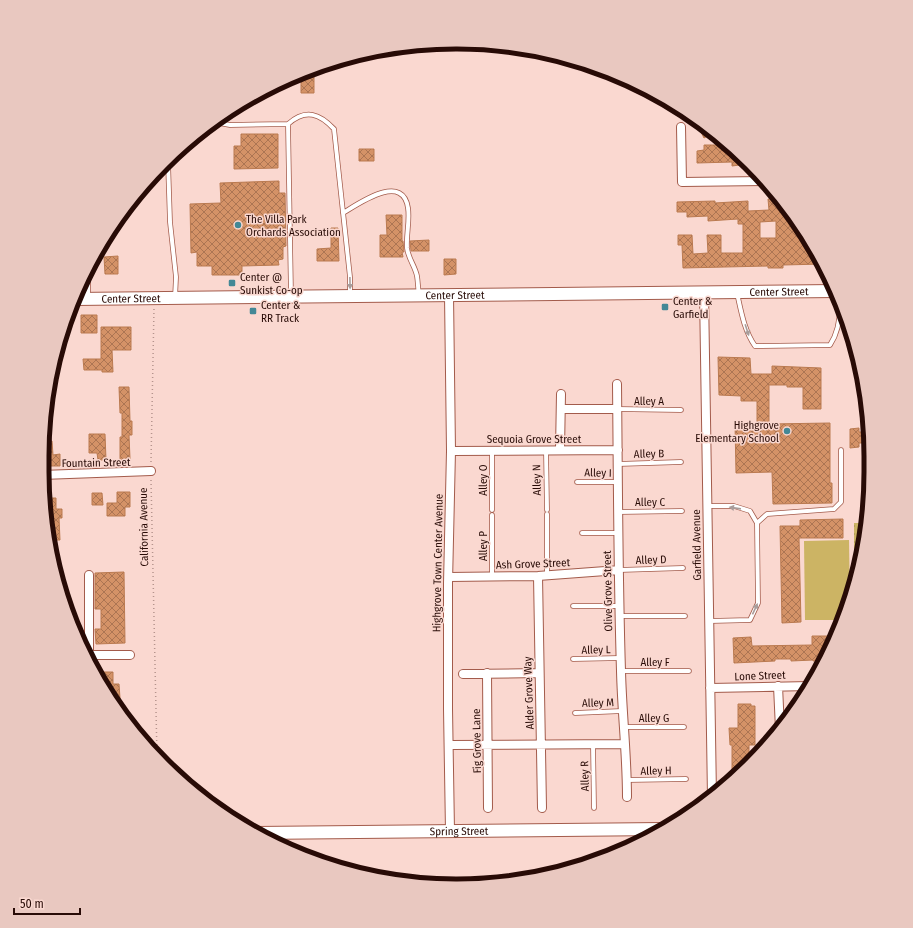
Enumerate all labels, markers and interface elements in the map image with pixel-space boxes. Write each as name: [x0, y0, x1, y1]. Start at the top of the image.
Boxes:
place label: The Villa Park Orchards Association: [246, 213, 341, 239]
marker: The Villa Park Orchards Association: [233, 220, 243, 230]
place label: Center @ Sunkist Co-op: [240, 271, 303, 297]
one-way arrow: [347, 277, 353, 290]
marker: Center @ Sunkist Co-op: [227, 278, 237, 288]
street label: Center Street: [749, 285, 809, 298]
street label: Center Street: [425, 288, 485, 302]
street label: Center Street: [101, 292, 161, 305]
place label: Center & Garfield: [673, 295, 712, 321]
place label: Center & RR Track: [261, 299, 300, 325]
marker: Center & Garfield: [660, 302, 670, 312]
marker: Center & RR Track: [248, 306, 258, 316]
one-way arrow: [744, 324, 750, 336]
street label: Alley A: [634, 395, 664, 408]
place label: Highgrove Elementary School: [695, 419, 779, 445]
marker: Highgrove Elementary School: [782, 426, 792, 436]
street label: Sequoia Grove Street: [487, 433, 582, 446]
street label: Alley B: [634, 447, 664, 461]
street label: Fountain Street: [61, 456, 131, 470]
street label: Alley O: [477, 464, 490, 496]
street label: Alley N: [530, 464, 544, 496]
street label: Alley I: [584, 466, 612, 480]
street label: California Avenue: [137, 487, 151, 567]
street label: Highgrove Town Center Avenue: [430, 494, 446, 632]
street label: Alley C: [635, 496, 665, 509]
one-way arrow: [729, 504, 742, 511]
street label: Garfield Avenue: [690, 509, 704, 581]
street label: Alley P: [477, 531, 490, 561]
street label: Olive Grove Street: [601, 550, 615, 632]
street label: Alley D: [635, 553, 667, 567]
street label: Ash Grove Street: [496, 556, 571, 572]
one-way arrow: [752, 603, 758, 615]
street label: Alley L: [581, 643, 611, 657]
street label: Alder Grove Way: [521, 656, 537, 730]
street label: Alley F: [640, 656, 670, 669]
street label: Lone Street: [734, 669, 786, 683]
street label: Alley M: [582, 696, 614, 710]
street label: Fig Grove Lane: [470, 708, 484, 774]
street label: Alley G: [639, 712, 669, 725]
street label: Alley R: [578, 761, 592, 791]
street label: Alley H: [640, 764, 672, 778]
street label: Spring Street: [430, 824, 489, 838]
scale bar: [14, 890, 80, 916]
text: 50 m: [20, 897, 44, 911]

